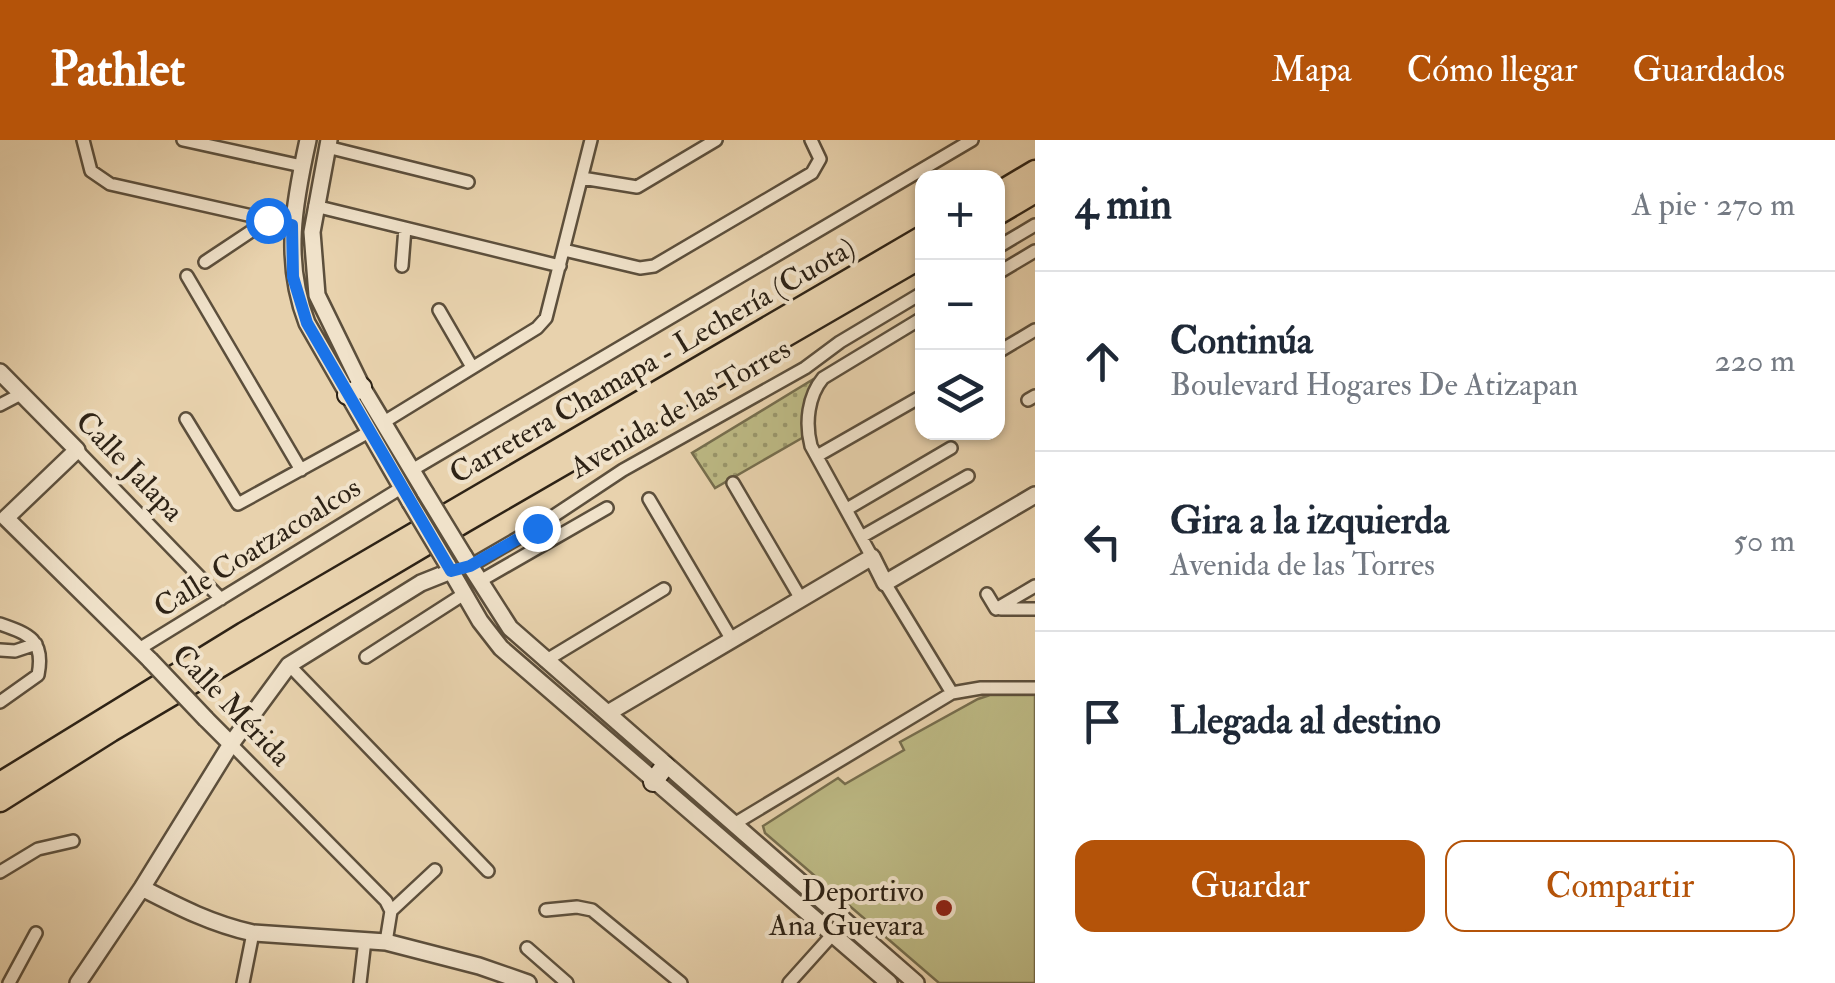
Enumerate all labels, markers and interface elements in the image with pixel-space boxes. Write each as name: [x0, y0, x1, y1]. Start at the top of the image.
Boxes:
text: Pathlet: [50, 40, 185, 100]
text: Mapa: [1272, 48, 1352, 92]
text: Cómo llegar: [1407, 48, 1578, 92]
text: Guardados: [1633, 48, 1785, 92]
map controls: [915, 170, 1005, 440]
button: +: [915, 170, 1005, 260]
text: 4 min: [1075, 179, 1172, 231]
text: A pie · 270 m: [1632, 185, 1795, 225]
route start: [246, 198, 292, 244]
street label: Carretera Chamapa - Lechería (Cuota): [443, 229, 862, 492]
button: −: [915, 260, 1005, 350]
text: Continúa: [1170, 317, 1313, 365]
street label: Avenida de las Torres: [563, 330, 797, 487]
icon: ahead: [1075, 334, 1130, 389]
text: 220 m: [1715, 341, 1795, 381]
button: layers: [915, 350, 1005, 440]
text: Boulevard Hogares De Atizapan: [1170, 365, 1578, 405]
street label: Calle Jalapa: [68, 403, 192, 530]
street label: Calle Coatzacoalcos: [147, 469, 367, 626]
text: Gira a la izquierda: [1170, 497, 1449, 545]
route end: [515, 506, 561, 552]
icon: left: [1075, 514, 1130, 569]
text: 50 m: [1733, 521, 1795, 561]
text: Avenida de las Torres: [1170, 545, 1435, 585]
street label: Calle Mérida: [164, 637, 299, 775]
icon: arrive: [1075, 694, 1130, 749]
text: Llegada al destino: [1170, 697, 1441, 745]
button: Guardar: [1075, 840, 1425, 932]
button: Compartir: [1445, 840, 1795, 932]
place label: Deportivo Ana Guevara: [768, 873, 925, 944]
marker: Deportivo Ana Guevara: [933, 897, 955, 919]

